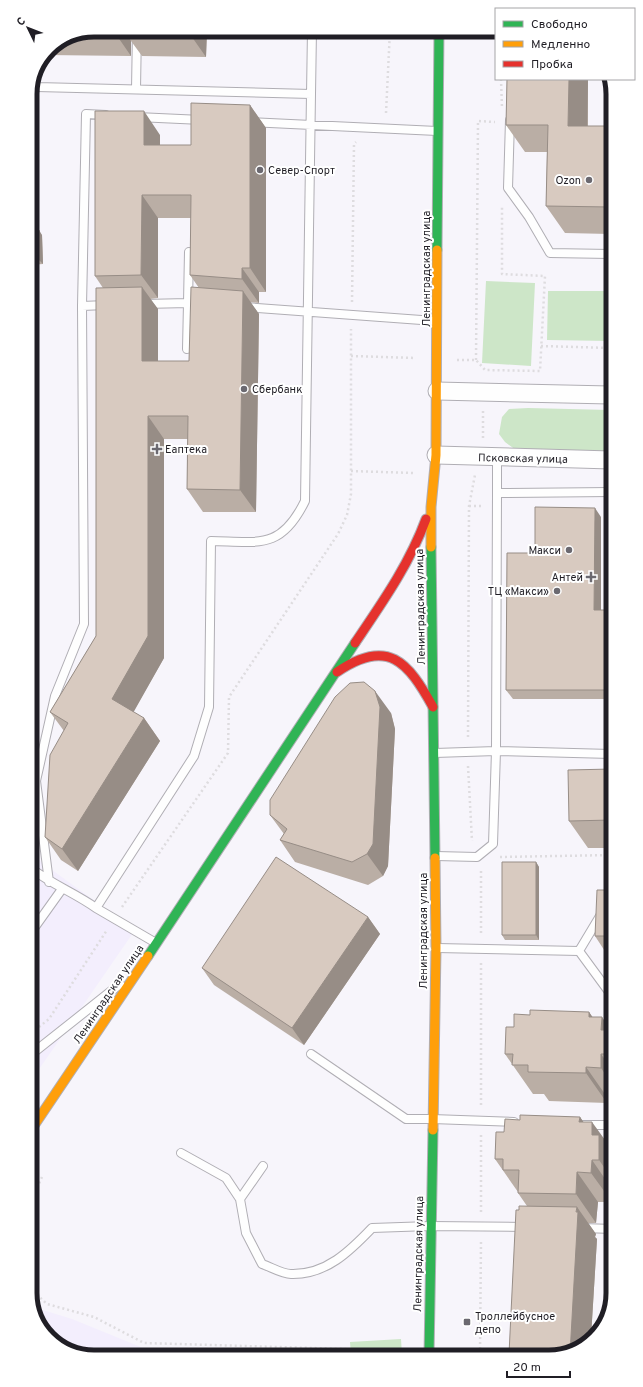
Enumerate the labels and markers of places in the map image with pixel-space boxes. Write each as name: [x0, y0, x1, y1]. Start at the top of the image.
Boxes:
place label: Север-Спорт: [268, 164, 335, 178]
marker: Север-Спорт: [255, 165, 265, 175]
place label: Ozon: [555, 174, 581, 188]
marker: Ozon: [584, 175, 594, 185]
place label: Сбербанк: [252, 383, 302, 397]
marker: Сбербанк: [239, 384, 249, 394]
place label: Еаптека: [165, 443, 207, 457]
marker: Еаптека: [152, 444, 162, 454]
place label: Макси: [528, 544, 561, 558]
marker: Макси: [564, 545, 574, 555]
place label: Антей: [551, 571, 583, 585]
marker: Антей: [586, 572, 596, 582]
place label: ТЦ «Макси»: [488, 585, 549, 599]
marker: ТЦ «Макси»: [552, 586, 562, 596]
place label: Троллейбусное депо: [475, 1310, 555, 1337]
marker: Троллейбусное депо: [462, 1317, 472, 1327]

